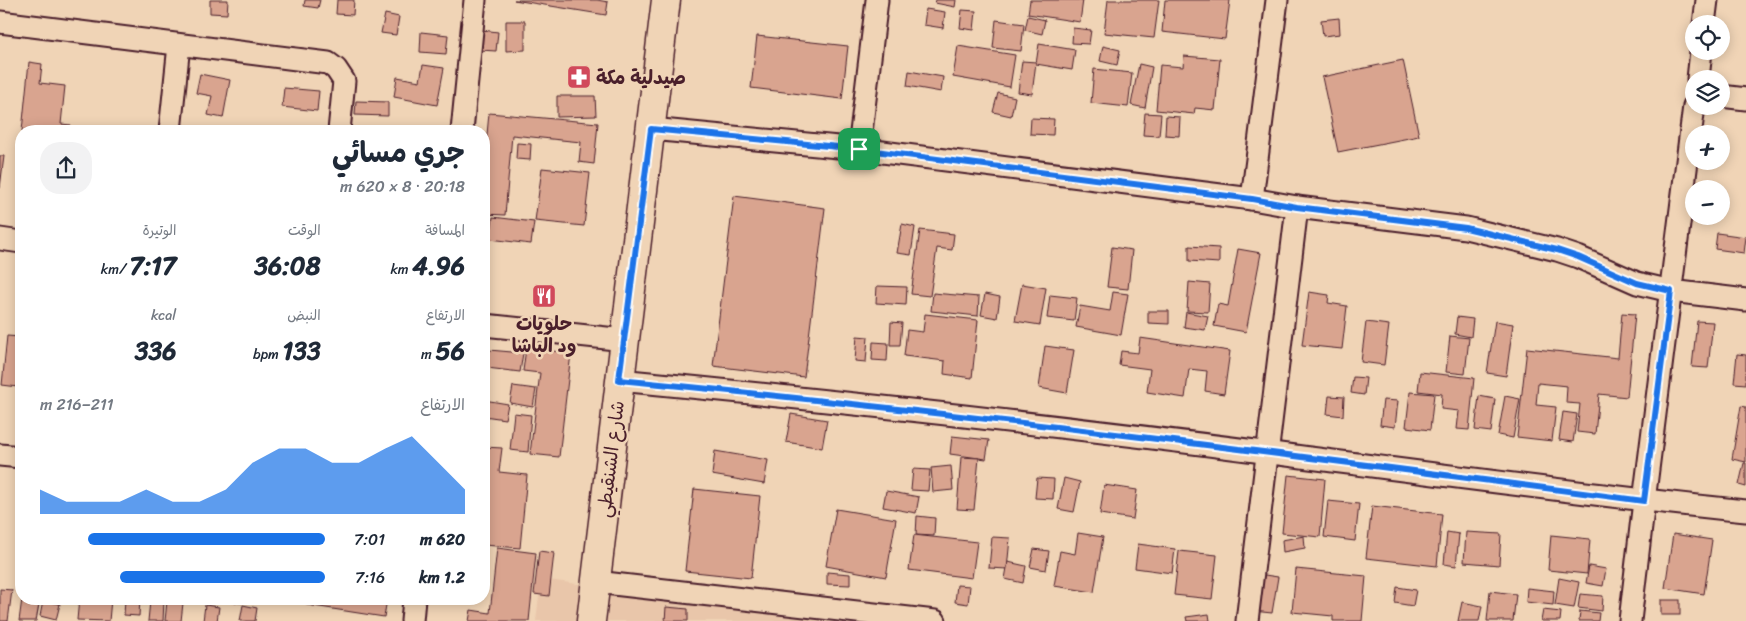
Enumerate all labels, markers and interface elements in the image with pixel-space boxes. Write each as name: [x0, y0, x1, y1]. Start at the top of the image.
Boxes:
map controls: [1685, 15, 1730, 225]
button: locate: [1685, 15, 1730, 60]
place label: صيدلية مكة: [596, 61, 686, 94]
pharmacy icon: صيدلية مكة: [566, 64, 592, 90]
button: layers: [1685, 70, 1730, 115]
button: +: [1685, 125, 1730, 170]
text: جري مسائي: [332, 128, 465, 177]
pin: [838, 128, 880, 170]
icon: arrive: [845, 135, 873, 163]
button: share: [40, 142, 92, 194]
text: 20:18 · 8 × 620 m: [340, 172, 465, 201]
button: −: [1685, 180, 1730, 225]
text: الوتيرة: [143, 218, 176, 243]
text: الوقت: [288, 218, 321, 243]
text: المسافة: [425, 218, 465, 243]
text: 7:17: [130, 243, 176, 288]
text: 36:08: [254, 243, 321, 288]
text: 4.96: [412, 243, 465, 288]
text: /km: [101, 257, 130, 282]
text: km: [390, 257, 412, 282]
restaurant icon: حلويات ود الباشا: [531, 283, 557, 309]
text: kcal: [151, 303, 176, 328]
text: النبض: [287, 303, 321, 328]
text: الارتفاع: [426, 303, 465, 328]
place label: حلويات ود الباشا: [512, 307, 576, 362]
text: 336: [135, 328, 176, 373]
text: 133: [282, 328, 321, 373]
text: 56: [436, 328, 465, 373]
text: bpm: [253, 342, 282, 367]
text: m: [421, 342, 436, 367]
text: 211–216 m: [40, 390, 114, 419]
text: الارتفاع: [420, 390, 465, 419]
street label: شارع الشنقيطي: [587, 399, 634, 519]
text: 7:01: [354, 525, 385, 554]
text: 620 m: [420, 525, 465, 554]
text: 7:16: [355, 563, 385, 592]
text: 1.2 km: [419, 563, 465, 592]

